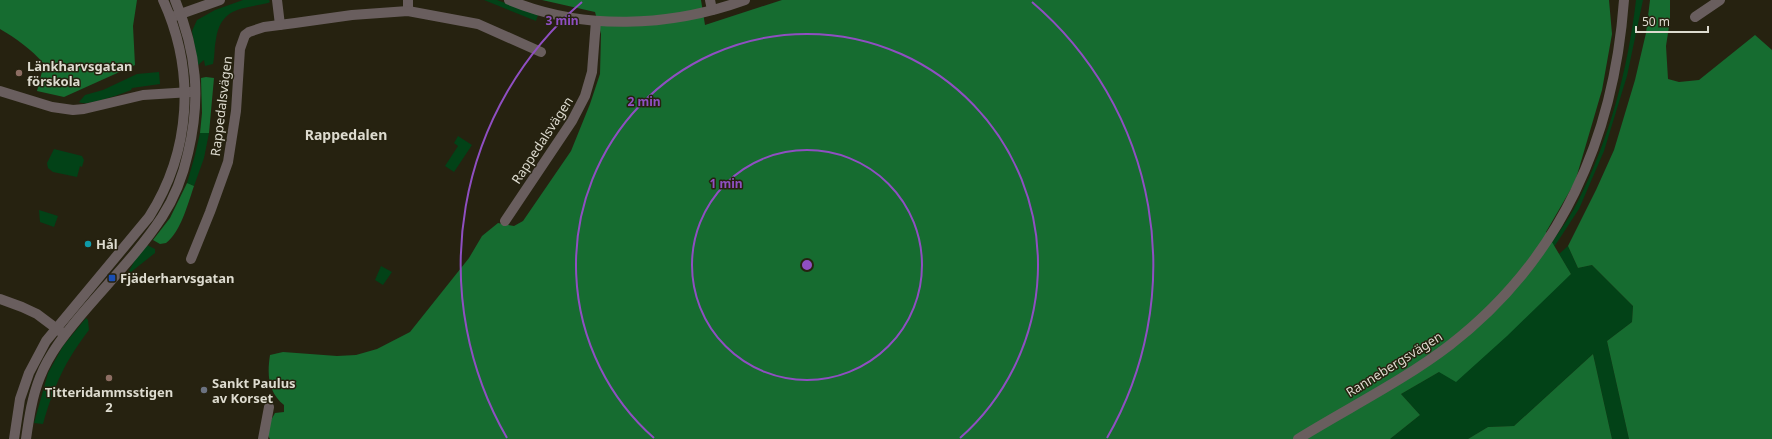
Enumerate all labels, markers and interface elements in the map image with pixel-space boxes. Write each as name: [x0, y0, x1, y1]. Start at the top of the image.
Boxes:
scale bar: [1636, 8, 1708, 34]
text: 3 min: [545, 12, 579, 29]
text: 50 m: [1642, 13, 1670, 30]
street label: Rappedalsvägen: [206, 55, 236, 157]
place label: Länkharvsgatan förskola: [27, 57, 132, 90]
marker: Länkharvsgatan förskola: [14, 68, 24, 78]
street label: Rappedalsvägen: [507, 93, 577, 187]
text: 2 min: [627, 93, 661, 110]
district label: Rappedalen: [305, 125, 387, 144]
text: 1 min: [709, 175, 743, 192]
place label: Hål: [96, 235, 118, 253]
marker: Hål: [83, 239, 93, 249]
centre of rings: [800, 258, 814, 272]
place label: Fjäderharvsgatan: [120, 269, 234, 287]
marker: Fjäderharvsgatan: [107, 273, 117, 283]
street label: Rannebergsvägen: [1342, 327, 1446, 401]
marker: Titteridammsstigen 2: [104, 373, 114, 383]
place label: Sankt Paulus av Korset: [212, 374, 296, 407]
place label: Titteridammsstigen 2: [45, 383, 173, 416]
marker: Sankt Paulus av Korset: [199, 385, 209, 395]

